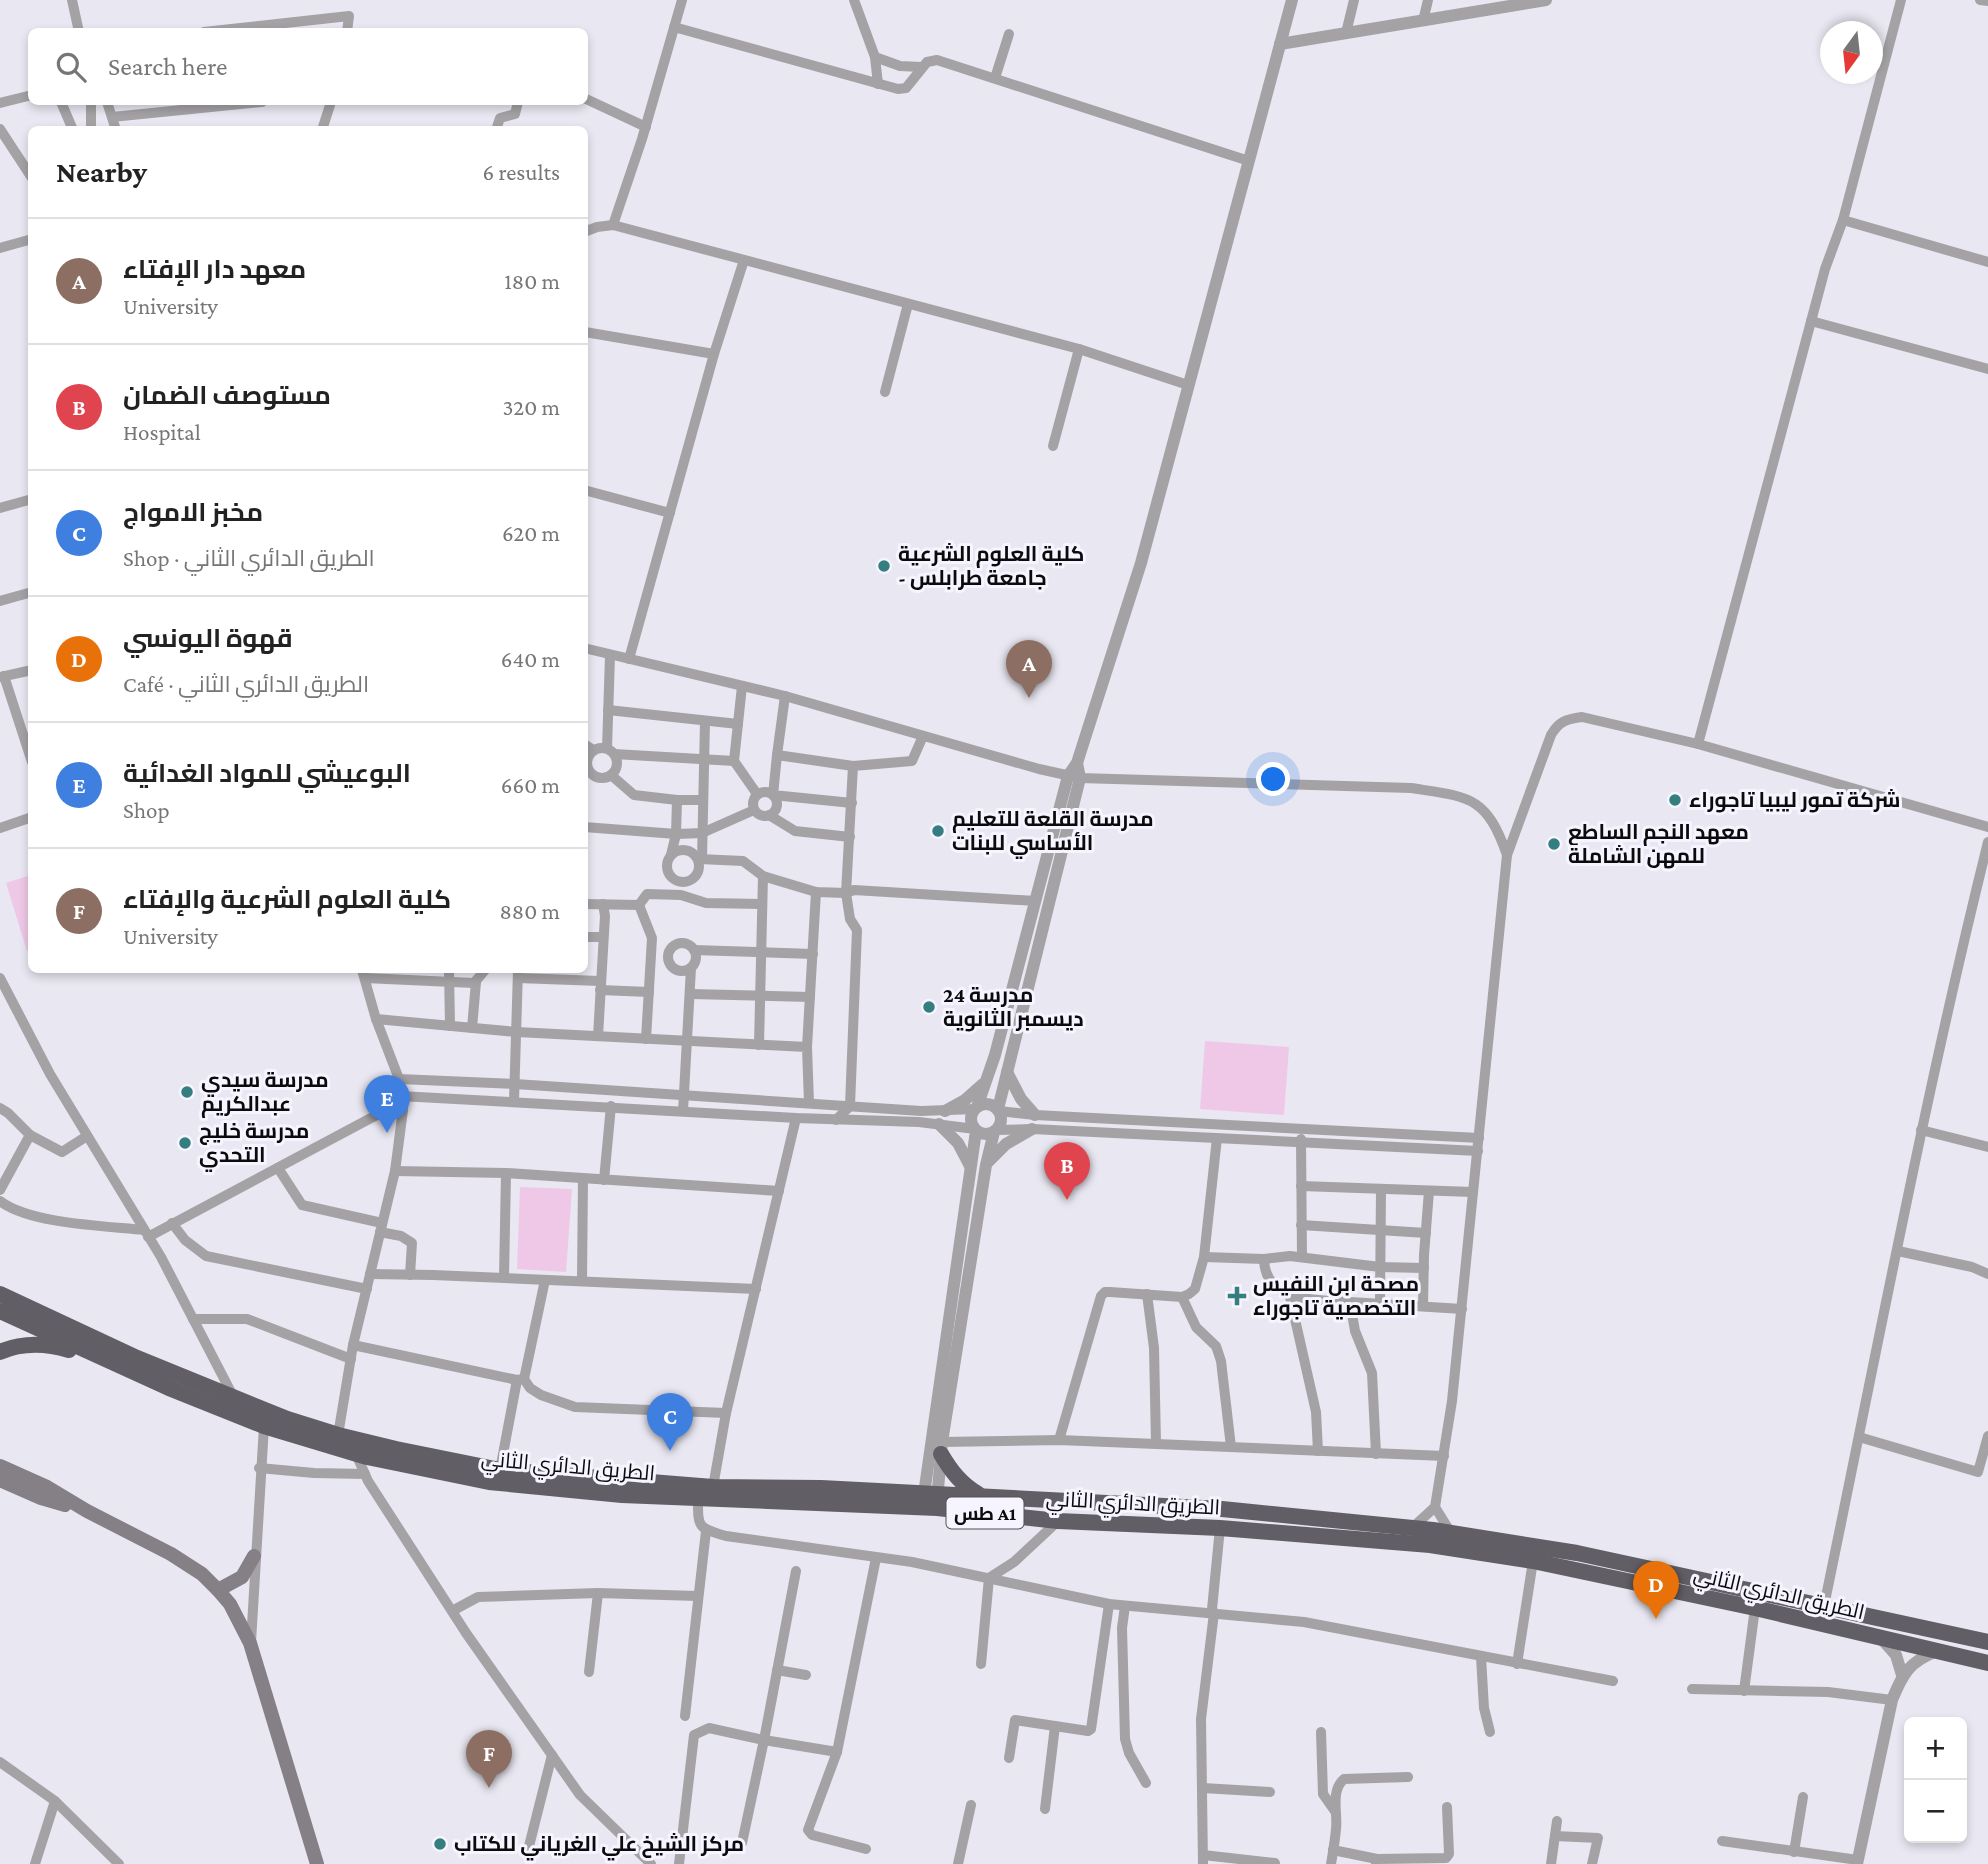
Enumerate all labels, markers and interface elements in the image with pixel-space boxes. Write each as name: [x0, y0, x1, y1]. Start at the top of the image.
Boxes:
north arrow: [1820, 21, 1883, 84]
search box: [28, 28, 588, 105]
icon: search: [52, 48, 90, 86]
text: Search here: [108, 52, 227, 81]
text: Nearby: [56, 155, 147, 188]
text: 6 results: [483, 159, 560, 185]
text: معهد دار الإفتاء: [123, 255, 306, 284]
text: A: [72, 268, 86, 294]
text: 180 m: [504, 268, 560, 294]
text: University: [123, 293, 218, 319]
text: مستوصف الضمان: [123, 381, 331, 410]
text: B: [72, 394, 86, 420]
text: 320 m: [502, 394, 560, 420]
text: Hospital: [123, 419, 201, 445]
text: مخبز الامواج: [123, 498, 263, 527]
text: C: [72, 520, 86, 546]
text: 620 m: [502, 520, 560, 546]
place label: كلية العلوم الشرعية - جامعة طرابلس: [898, 542, 1085, 590]
text: Shop · الطريق الدائري الثاني: [123, 545, 375, 571]
marker: كلية العلوم الشرعية - جامعة طرابلس: [876, 558, 892, 574]
text: قهوة اليونسي: [123, 624, 293, 653]
pin: A: [1006, 640, 1052, 698]
text: D: [71, 646, 87, 672]
text: 640 m: [501, 646, 560, 672]
text: Café · الطريق الدائري الثاني: [123, 671, 369, 697]
text: البوعيشي للمواد الغدائية: [123, 759, 411, 788]
your location: [1256, 762, 1290, 796]
text: E: [72, 772, 86, 798]
text: 660 m: [501, 772, 560, 798]
place label: شركة تمور ليبيا تاجوراء: [1689, 788, 1900, 813]
marker: شركة تمور ليبيا تاجوراء: [1667, 792, 1683, 808]
text: Shop: [123, 797, 170, 823]
place label: مدرسة القلعة للتعليم الأساسي للبنات: [952, 807, 1154, 859]
place label: معهد النجم الساطع للمهن الشاملة: [1568, 820, 1749, 869]
marker: مدرسة القلعة للتعليم الأساسي للبنات: [930, 823, 946, 839]
marker: معهد النجم الساطع للمهن الشاملة: [1546, 836, 1562, 852]
text: كلية العلوم الشرعية والإفتاء: [123, 885, 451, 914]
text: F: [73, 898, 85, 924]
text: 880 m: [499, 898, 560, 924]
text: University: [123, 923, 218, 949]
place label: مدرسة 24 ديسمبر الثانوية: [943, 983, 1084, 1032]
marker: مدرسة 24 ديسمبر الثانوية: [921, 999, 937, 1015]
place label: مدرسة سيدي عبدالكريم: [201, 1068, 329, 1118]
pin: E: [364, 1075, 410, 1133]
marker: مدرسة سيدي عبدالكريم: [179, 1084, 195, 1100]
place label: مدرسة خليج التحدي: [199, 1119, 309, 1172]
marker: مدرسة خليج التحدي: [177, 1135, 193, 1151]
pin: B: [1044, 1142, 1090, 1200]
place label: مصحة ابن النفيس التخصصية تاجوراء: [1253, 1272, 1419, 1321]
marker: مصحة ابن النفيس التخصصية تاجوراء: [1227, 1286, 1247, 1306]
pin: C: [647, 1393, 693, 1451]
street label: الطريق الدائري الثاني: [480, 1446, 656, 1490]
street label: الطريق الدائري الثاني: [1045, 1486, 1221, 1524]
road number: طس A1: [946, 1498, 1024, 1528]
pin: D: [1633, 1561, 1679, 1619]
street label: الطريق الدائري الثاني: [1690, 1562, 1867, 1628]
map controls: [1904, 1717, 1967, 1843]
button: +: [1904, 1717, 1967, 1780]
pin: F: [466, 1730, 512, 1788]
button: −: [1904, 1780, 1967, 1843]
place label: مركز الشيخ علي الغرياني للكتاب: [454, 1832, 744, 1861]
marker: مركز الشيخ علي الغرياني للكتاب: [432, 1836, 448, 1852]

